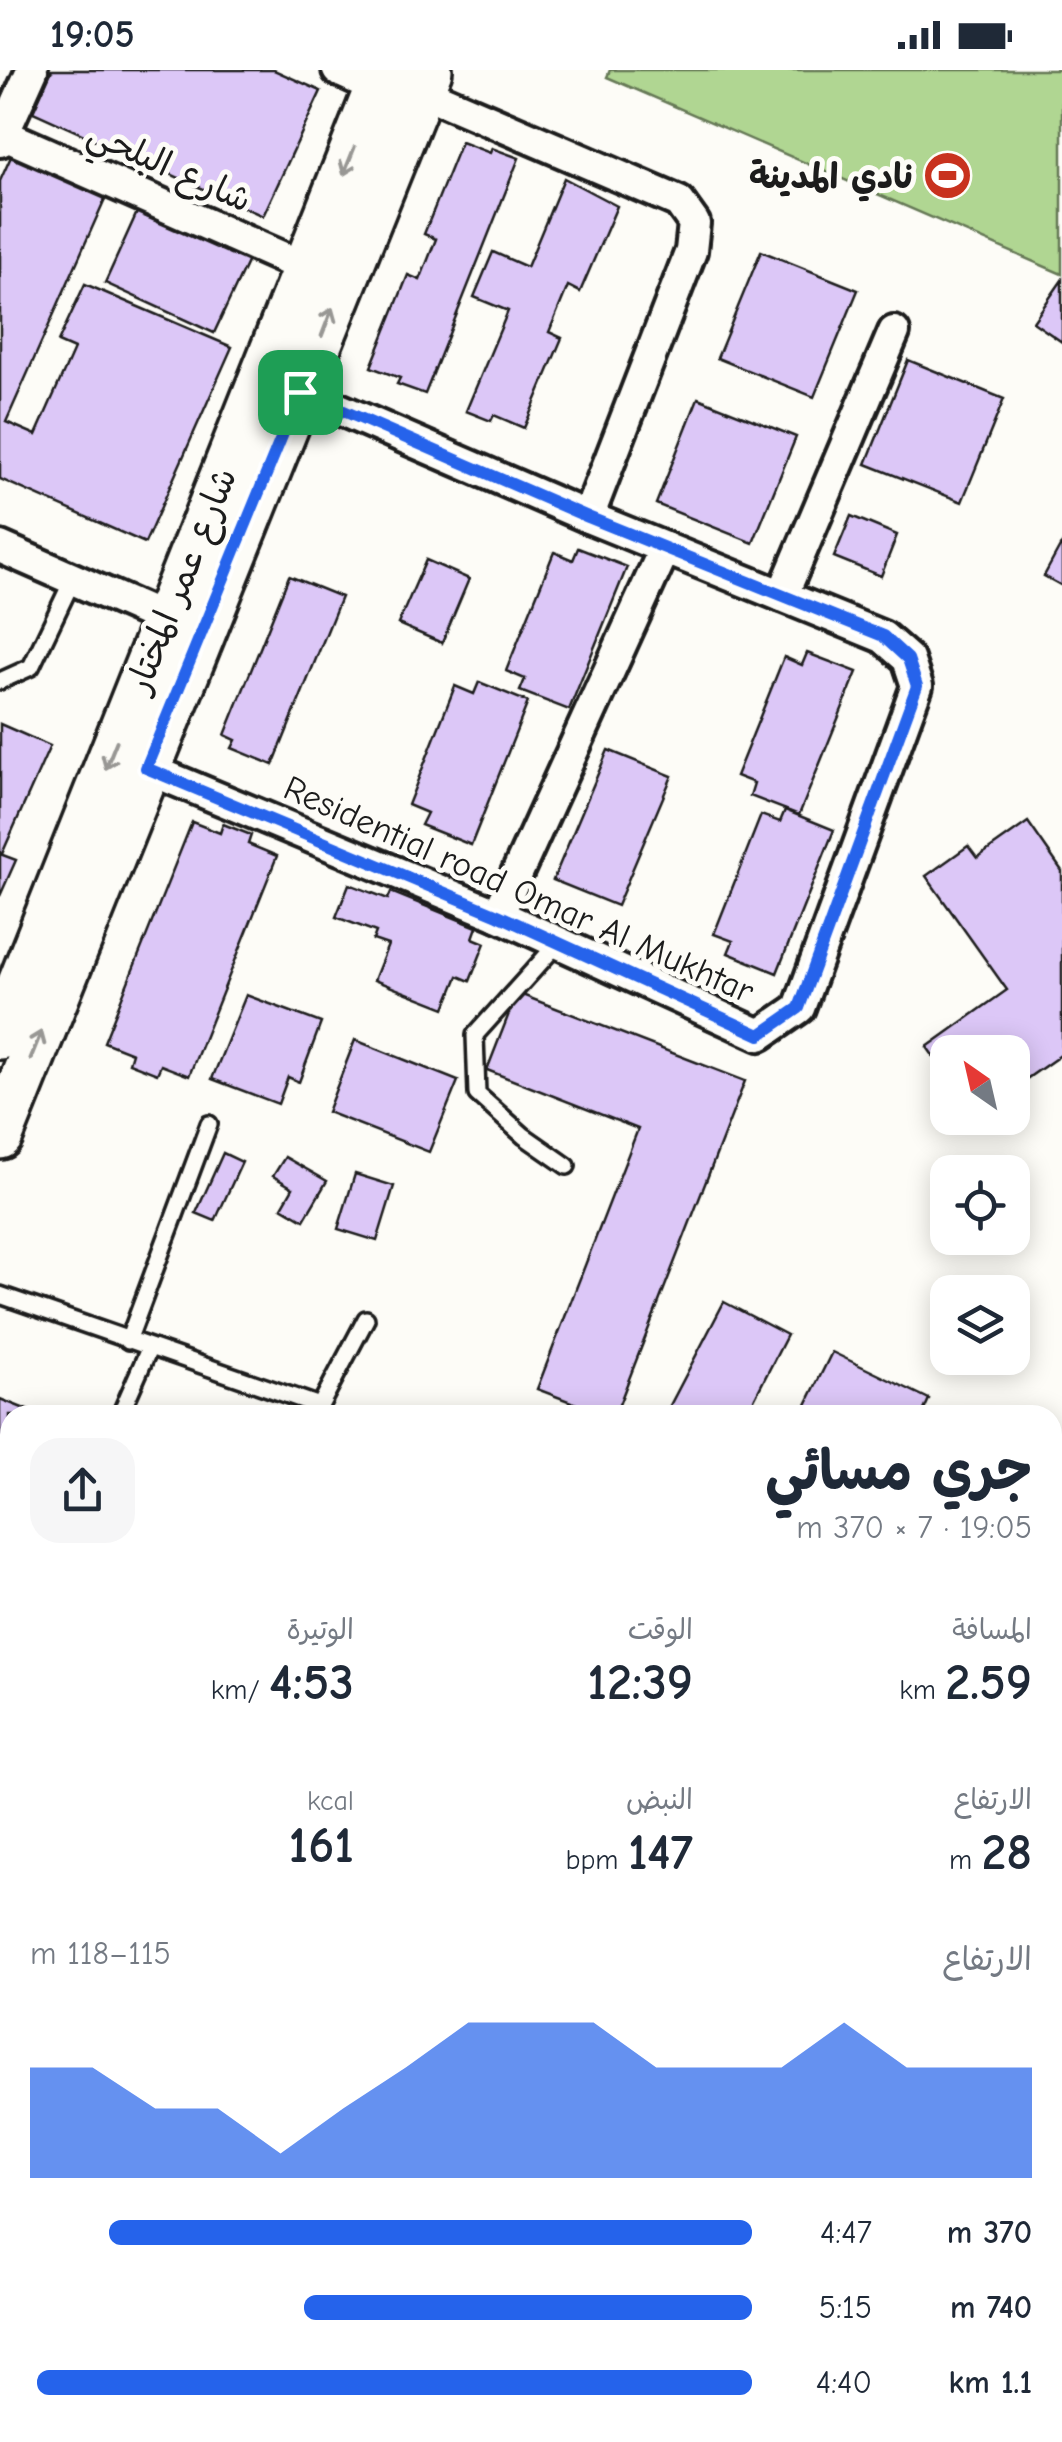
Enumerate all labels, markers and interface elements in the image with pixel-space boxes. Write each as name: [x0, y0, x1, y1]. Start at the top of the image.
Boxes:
text: 19:05: [50, 13, 135, 57]
street label: شارع البلحي: [78, 112, 258, 230]
one-way arrow: [339, 145, 357, 175]
sports icon: نادي المدينة: [922, 150, 974, 202]
place label: نادي المدينة: [749, 156, 913, 202]
one-way arrow: [319, 307, 337, 338]
pin: [258, 350, 343, 435]
icon: arrive: [273, 365, 328, 420]
street label: شارع عمر المختار: [117, 462, 249, 703]
one-way arrow: [101, 738, 119, 769]
street label: Residential road Omar Al Mukhtar: [277, 767, 760, 1012]
one-way arrow: [29, 1030, 47, 1061]
north arrow: [930, 1035, 1030, 1135]
map controls: [930, 1035, 1030, 1375]
button: locate: [930, 1155, 1030, 1255]
button: layers: [930, 1275, 1030, 1375]
button: share: [30, 1438, 135, 1543]
text: جري مسائي: [765, 1439, 1032, 1503]
text: 19:05 · 7 × 370 m: [796, 1509, 1032, 1546]
text: الوتيرة: [286, 1614, 354, 1646]
text: الوقت: [628, 1614, 693, 1646]
text: المسافة: [952, 1614, 1032, 1646]
text: 4:53: [269, 1654, 354, 1712]
text: 12:39: [587, 1654, 693, 1712]
text: 2.59: [945, 1654, 1032, 1712]
text: /km: [211, 1674, 269, 1706]
text: km: [899, 1674, 945, 1706]
text: النبض: [626, 1784, 693, 1816]
text: الارتفاع: [953, 1784, 1032, 1816]
text: kcal: [307, 1785, 354, 1817]
text: 161: [289, 1817, 354, 1875]
text: 147: [628, 1824, 693, 1882]
text: 28: [982, 1824, 1032, 1882]
text: bpm: [566, 1844, 628, 1876]
text: m: [949, 1844, 982, 1876]
text: 115–118 m: [30, 1935, 171, 1972]
text: الارتفاع: [942, 1941, 1032, 1978]
text: 4:47: [820, 2214, 872, 2251]
text: 370 m: [947, 2214, 1032, 2251]
text: 5:15: [819, 2289, 872, 2326]
text: 740 m: [950, 2289, 1032, 2326]
text: 4:40: [816, 2364, 872, 2401]
text: 1.1 km: [949, 2364, 1032, 2401]

